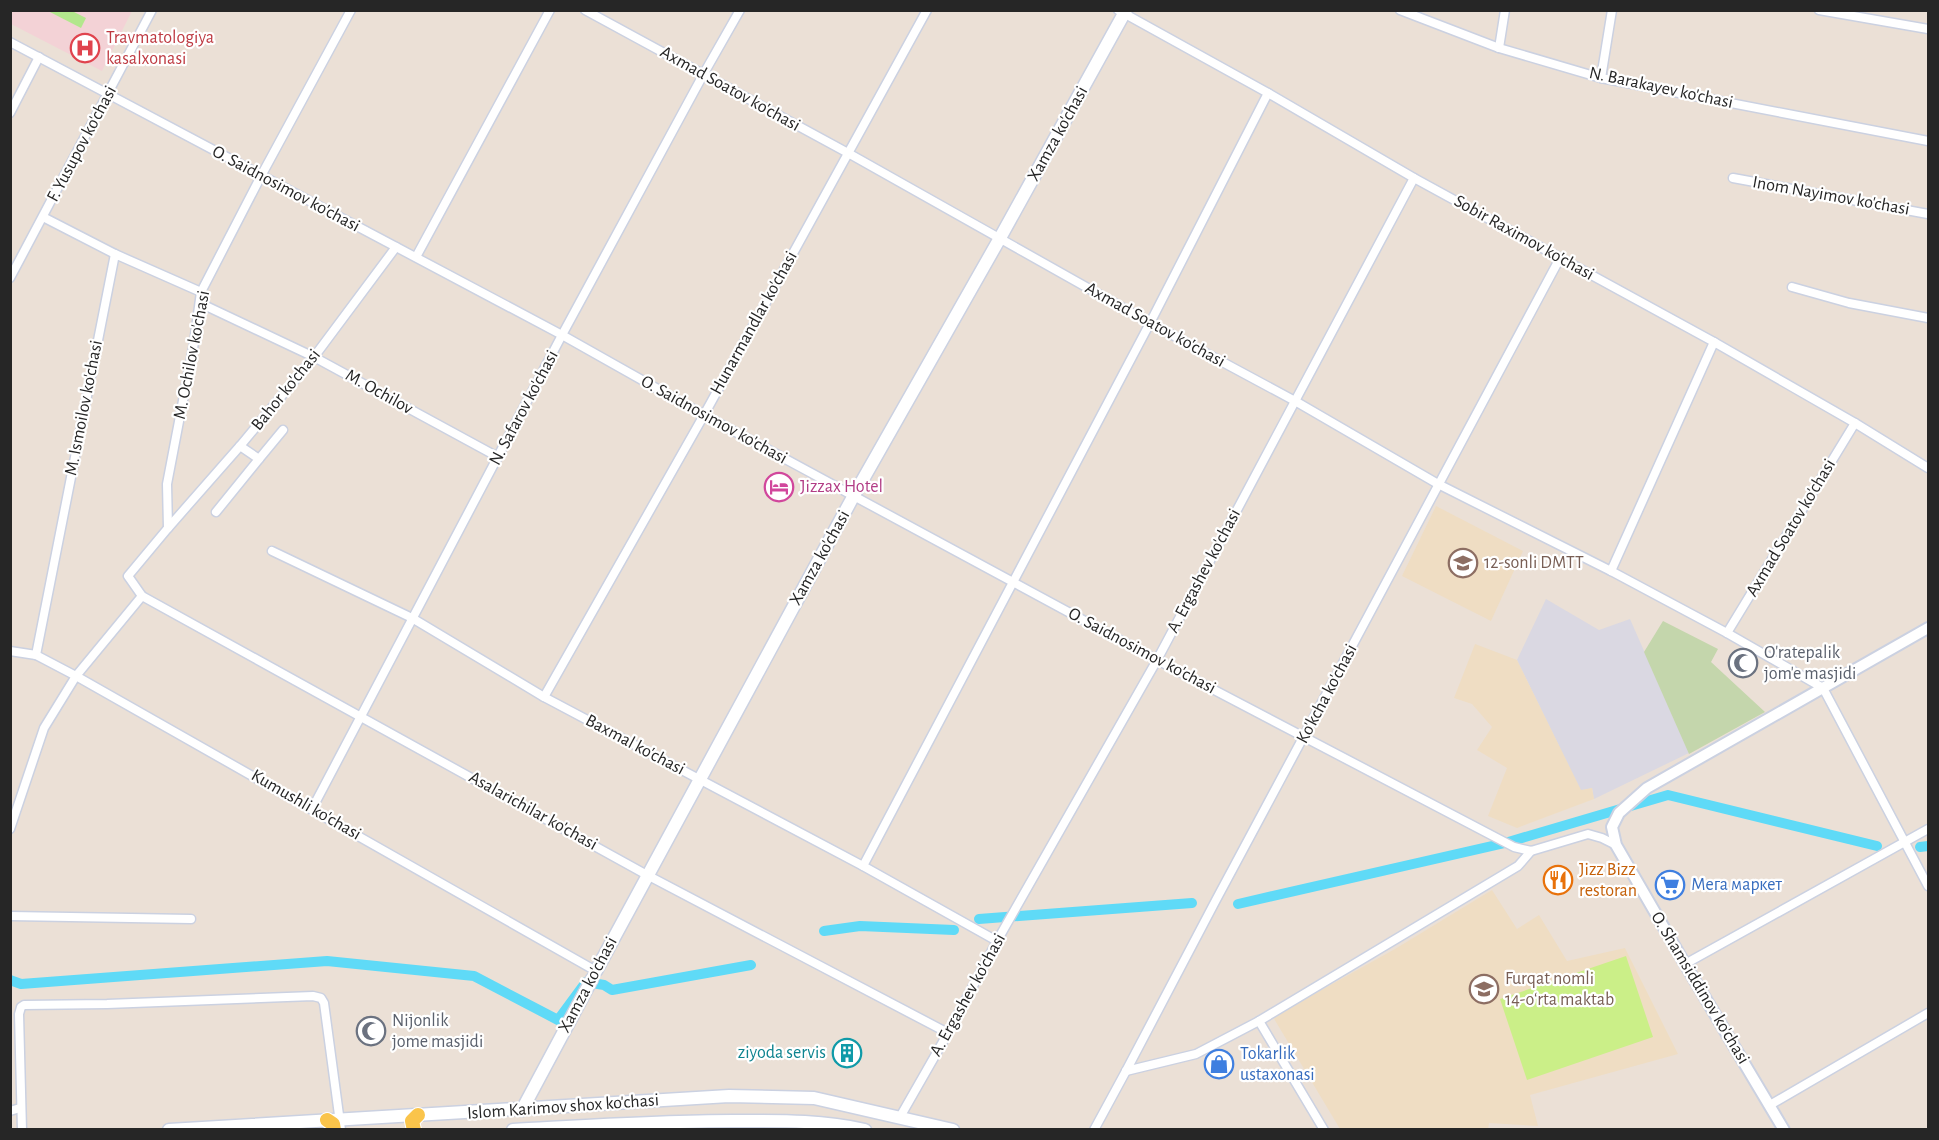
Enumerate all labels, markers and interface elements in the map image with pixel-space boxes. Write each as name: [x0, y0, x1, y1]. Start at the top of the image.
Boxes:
place label: Travmatologiya kasalxonasi: [106, 29, 214, 68]
hospital icon: Travmatologiya kasalxonasi: [69, 32, 101, 64]
street label: Axmad Soatov ko'chasi: [657, 43, 803, 135]
street label: N. Barakayev ko'chasi: [1587, 64, 1735, 112]
street label: F. Yusupov ko'chasi: [44, 83, 120, 205]
street label: Xamza ko'chasi: [1025, 84, 1091, 184]
street label: O. Saidnosimov ko'chasi: [209, 142, 363, 236]
street label: Inom Nayimov ko'chasi: [1751, 173, 1911, 219]
street label: Sobir Raximov ko'chasi: [1451, 192, 1597, 284]
street label: Hunarmandlar ko'chasi: [707, 248, 801, 398]
street label: Axmad Soatov ko'chasi: [1082, 279, 1228, 371]
street label: M. Ochilov ko'chasi: [171, 289, 213, 421]
street label: M. Ismoilov ko'chasi: [62, 339, 106, 477]
street label: Bahor ko'chasi: [248, 346, 324, 434]
street label: N. Safarov ko'chasi: [486, 348, 562, 468]
street label: M. Ochilov: [342, 366, 416, 418]
street label: O. Saidnosimov ko'chasi: [638, 372, 790, 468]
street label: Axmad Soatov ko'chasi: [1743, 456, 1839, 600]
hotel icon: Jizzax Hotel: [763, 471, 795, 503]
place label: Jizzax Hotel: [800, 478, 883, 496]
street label: A. Ergashev ko'chasi: [1164, 506, 1244, 636]
street label: Xamza ko'chasi: [787, 508, 853, 608]
school or university icon: 12-sonli DMTT: [1447, 547, 1479, 579]
place label: 12-sonli DMTT: [1484, 554, 1584, 572]
street label: O. Saidnosimov ko'chasi: [1065, 604, 1219, 698]
street label: Ko'kcha ko'chasi: [1293, 641, 1361, 747]
place label: O'ratepalik jom'e masjidi: [1764, 644, 1856, 683]
mosque icon: O'ratepalik jom'e masjidi: [1727, 647, 1759, 679]
street label: Baxmal ko'chasi: [582, 711, 688, 779]
street label: Kumushli ko'chasi: [248, 766, 364, 844]
street label: Asalarichilar ko'chasi: [466, 768, 600, 854]
place label: Jizz Bizz restoran: [1579, 861, 1637, 900]
restaurant icon: Jizz Bizz restoran: [1542, 864, 1574, 896]
supermarket icon: Мега маркет: [1654, 869, 1686, 901]
place label: Мега маркет: [1691, 876, 1783, 894]
street label: O. Shamsiddinov ko'chasi: [1647, 909, 1753, 1067]
street label: A. Ergashev ko'chasi: [927, 931, 1009, 1059]
street label: Xamza ko'chasi: [555, 934, 621, 1036]
place label: Furqat nomli 14-oʻrta maktab: [1505, 970, 1614, 1009]
school or university icon: Furqat nomli 14-oʻrta maktab: [1468, 973, 1500, 1005]
place label: Nijonlik jome masjidi: [392, 1012, 483, 1051]
mosque icon: Nijonlik jome masjidi: [355, 1015, 387, 1047]
building icon: ziyoda servis: [831, 1037, 863, 1069]
place label: ziyoda servis: [738, 1044, 826, 1062]
place label: Tokarlik ustaxonasi: [1240, 1045, 1315, 1084]
shop icon: Tokarlik ustaxonasi: [1203, 1048, 1235, 1080]
street label: Islom Karimov shox ko'chasi: [466, 1091, 660, 1123]

